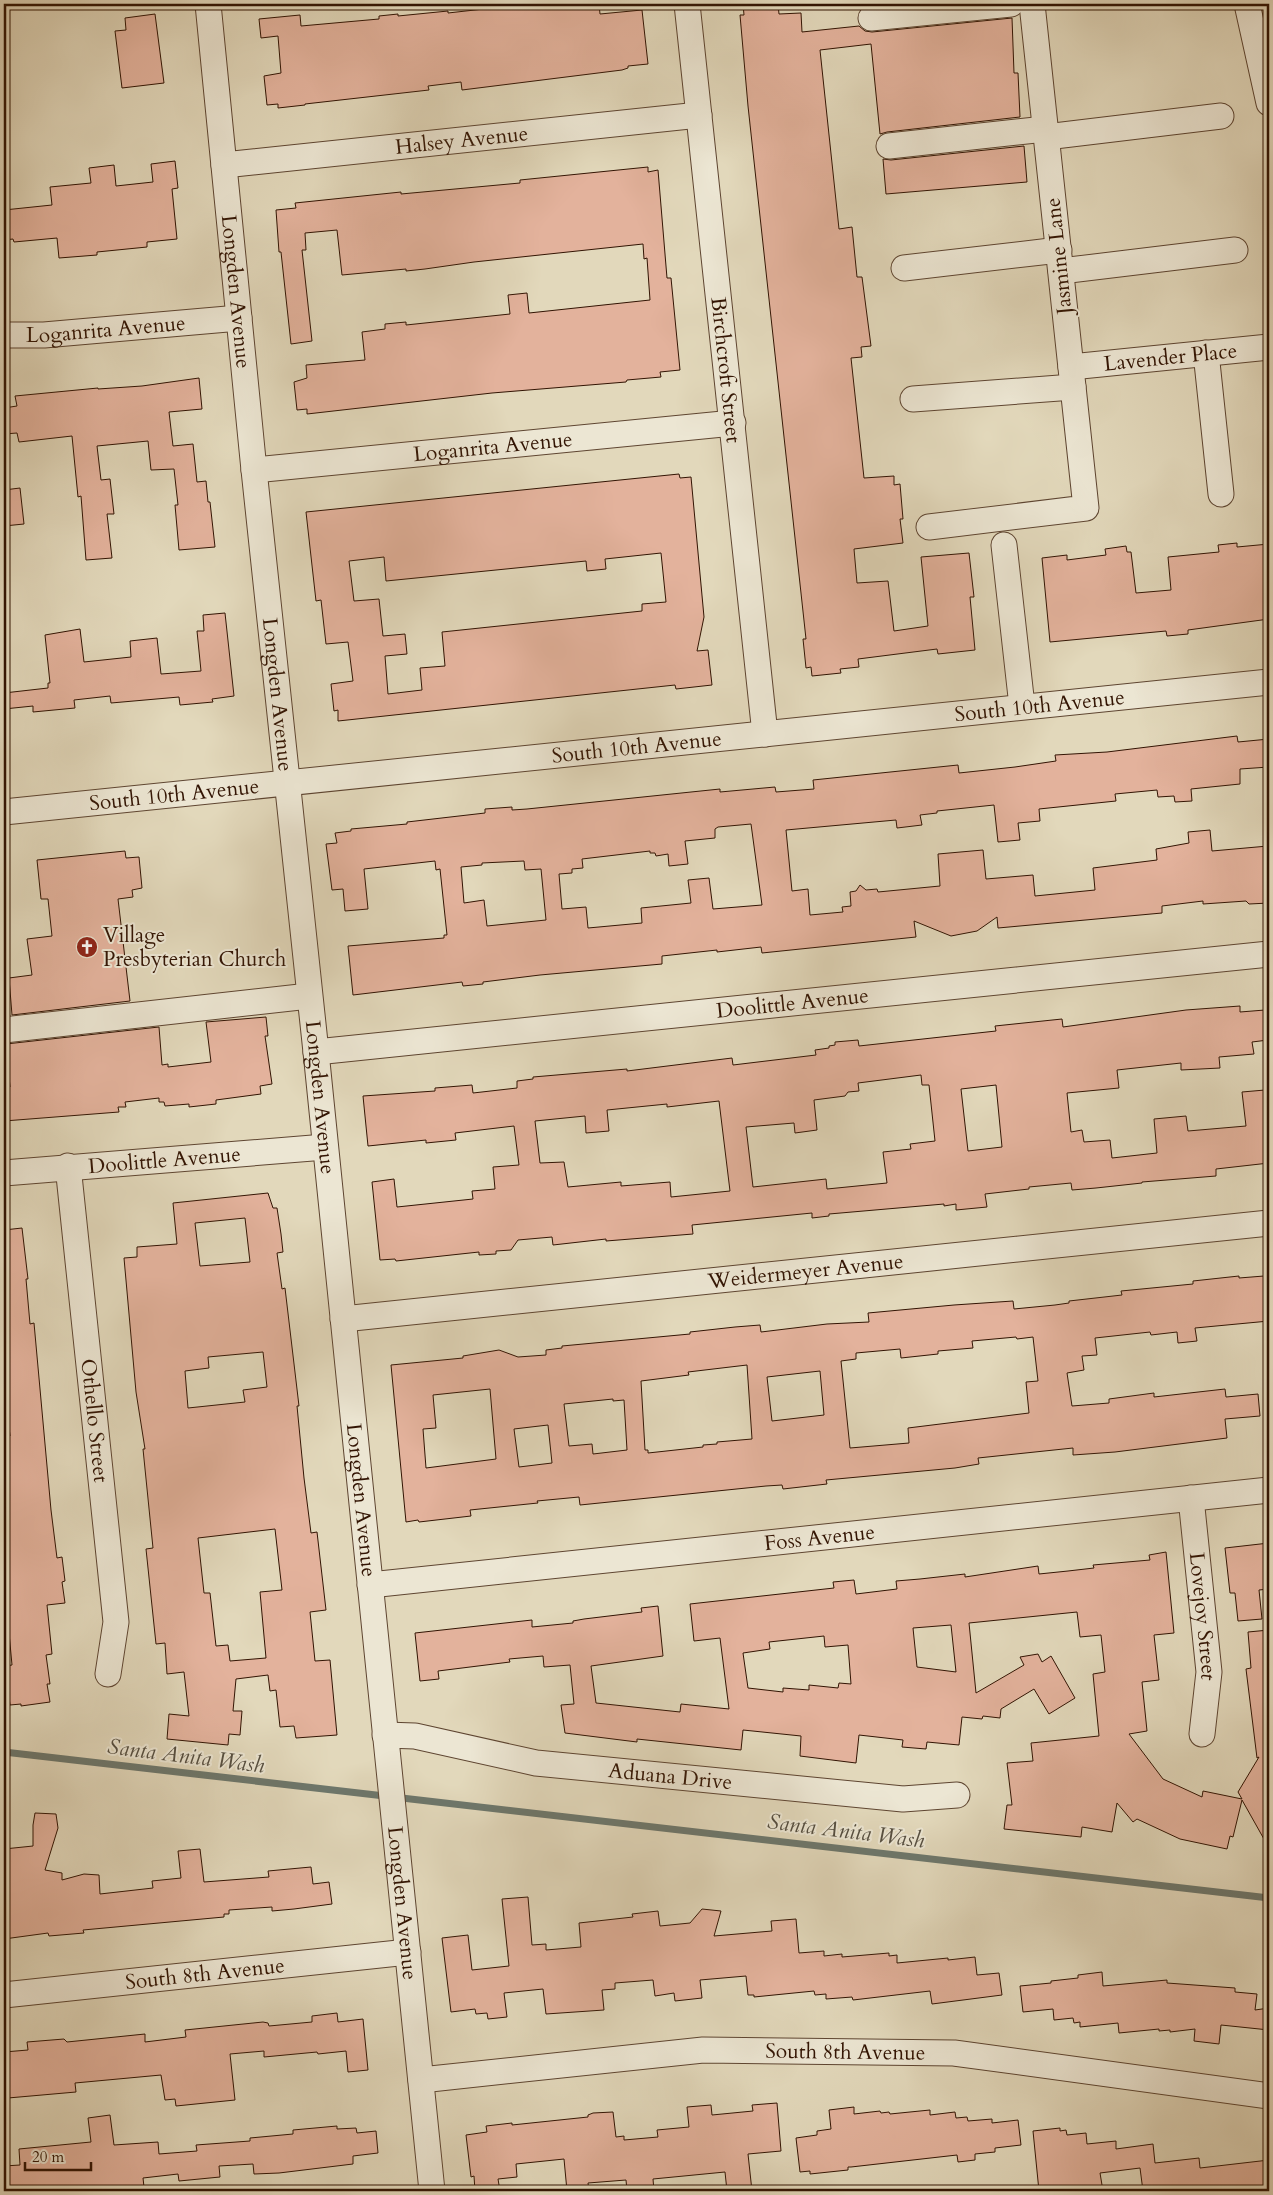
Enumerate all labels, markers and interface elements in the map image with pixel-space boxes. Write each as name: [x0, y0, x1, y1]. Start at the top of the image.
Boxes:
street label: Halsey Avenue: [394, 119, 530, 161]
street label: Jasmine Lane: [1038, 196, 1080, 319]
street label: Longden Avenue: [214, 213, 258, 370]
street label: Birchcroft Street: [704, 295, 748, 445]
street label: Loganrita Avenue: [26, 308, 187, 350]
street label: Lavender Place: [1102, 336, 1239, 378]
street label: Loganrita Avenue: [412, 424, 574, 469]
street label: Longden Avenue: [255, 616, 301, 773]
street label: South 10th Avenue: [953, 682, 1126, 729]
street label: South 10th Avenue: [550, 724, 723, 770]
street label: South 10th Avenue: [88, 771, 260, 818]
place label: Village Presbyterian Church: [103, 921, 287, 974]
church icon: Village Presbyterian Church: [75, 935, 99, 959]
street label: Doolittle Avenue: [715, 981, 870, 1025]
street label: Longden Avenue: [298, 1019, 343, 1175]
street label: Doolittle Avenue: [87, 1139, 242, 1181]
street label: Weidermeyer Avenue: [705, 1246, 905, 1296]
street label: Othello Street: [74, 1357, 116, 1484]
street label: Longden Avenue: [339, 1422, 384, 1578]
street label: Foss Avenue: [763, 1517, 876, 1558]
street label: Lovejoy Street: [1182, 1551, 1224, 1682]
water label: Santa Anita Wash: [106, 1731, 267, 1781]
street label: Aduana Drive: [607, 1756, 734, 1797]
water label: Santa Anita Wash: [766, 1806, 927, 1856]
street label: Longden Avenue: [380, 1825, 425, 1981]
street label: South 8th Avenue: [124, 1951, 286, 1997]
street label: South 8th Avenue: [765, 2036, 926, 2067]
scale bar: [25, 2140, 91, 2172]
text: 20 m: [32, 2147, 64, 2167]

